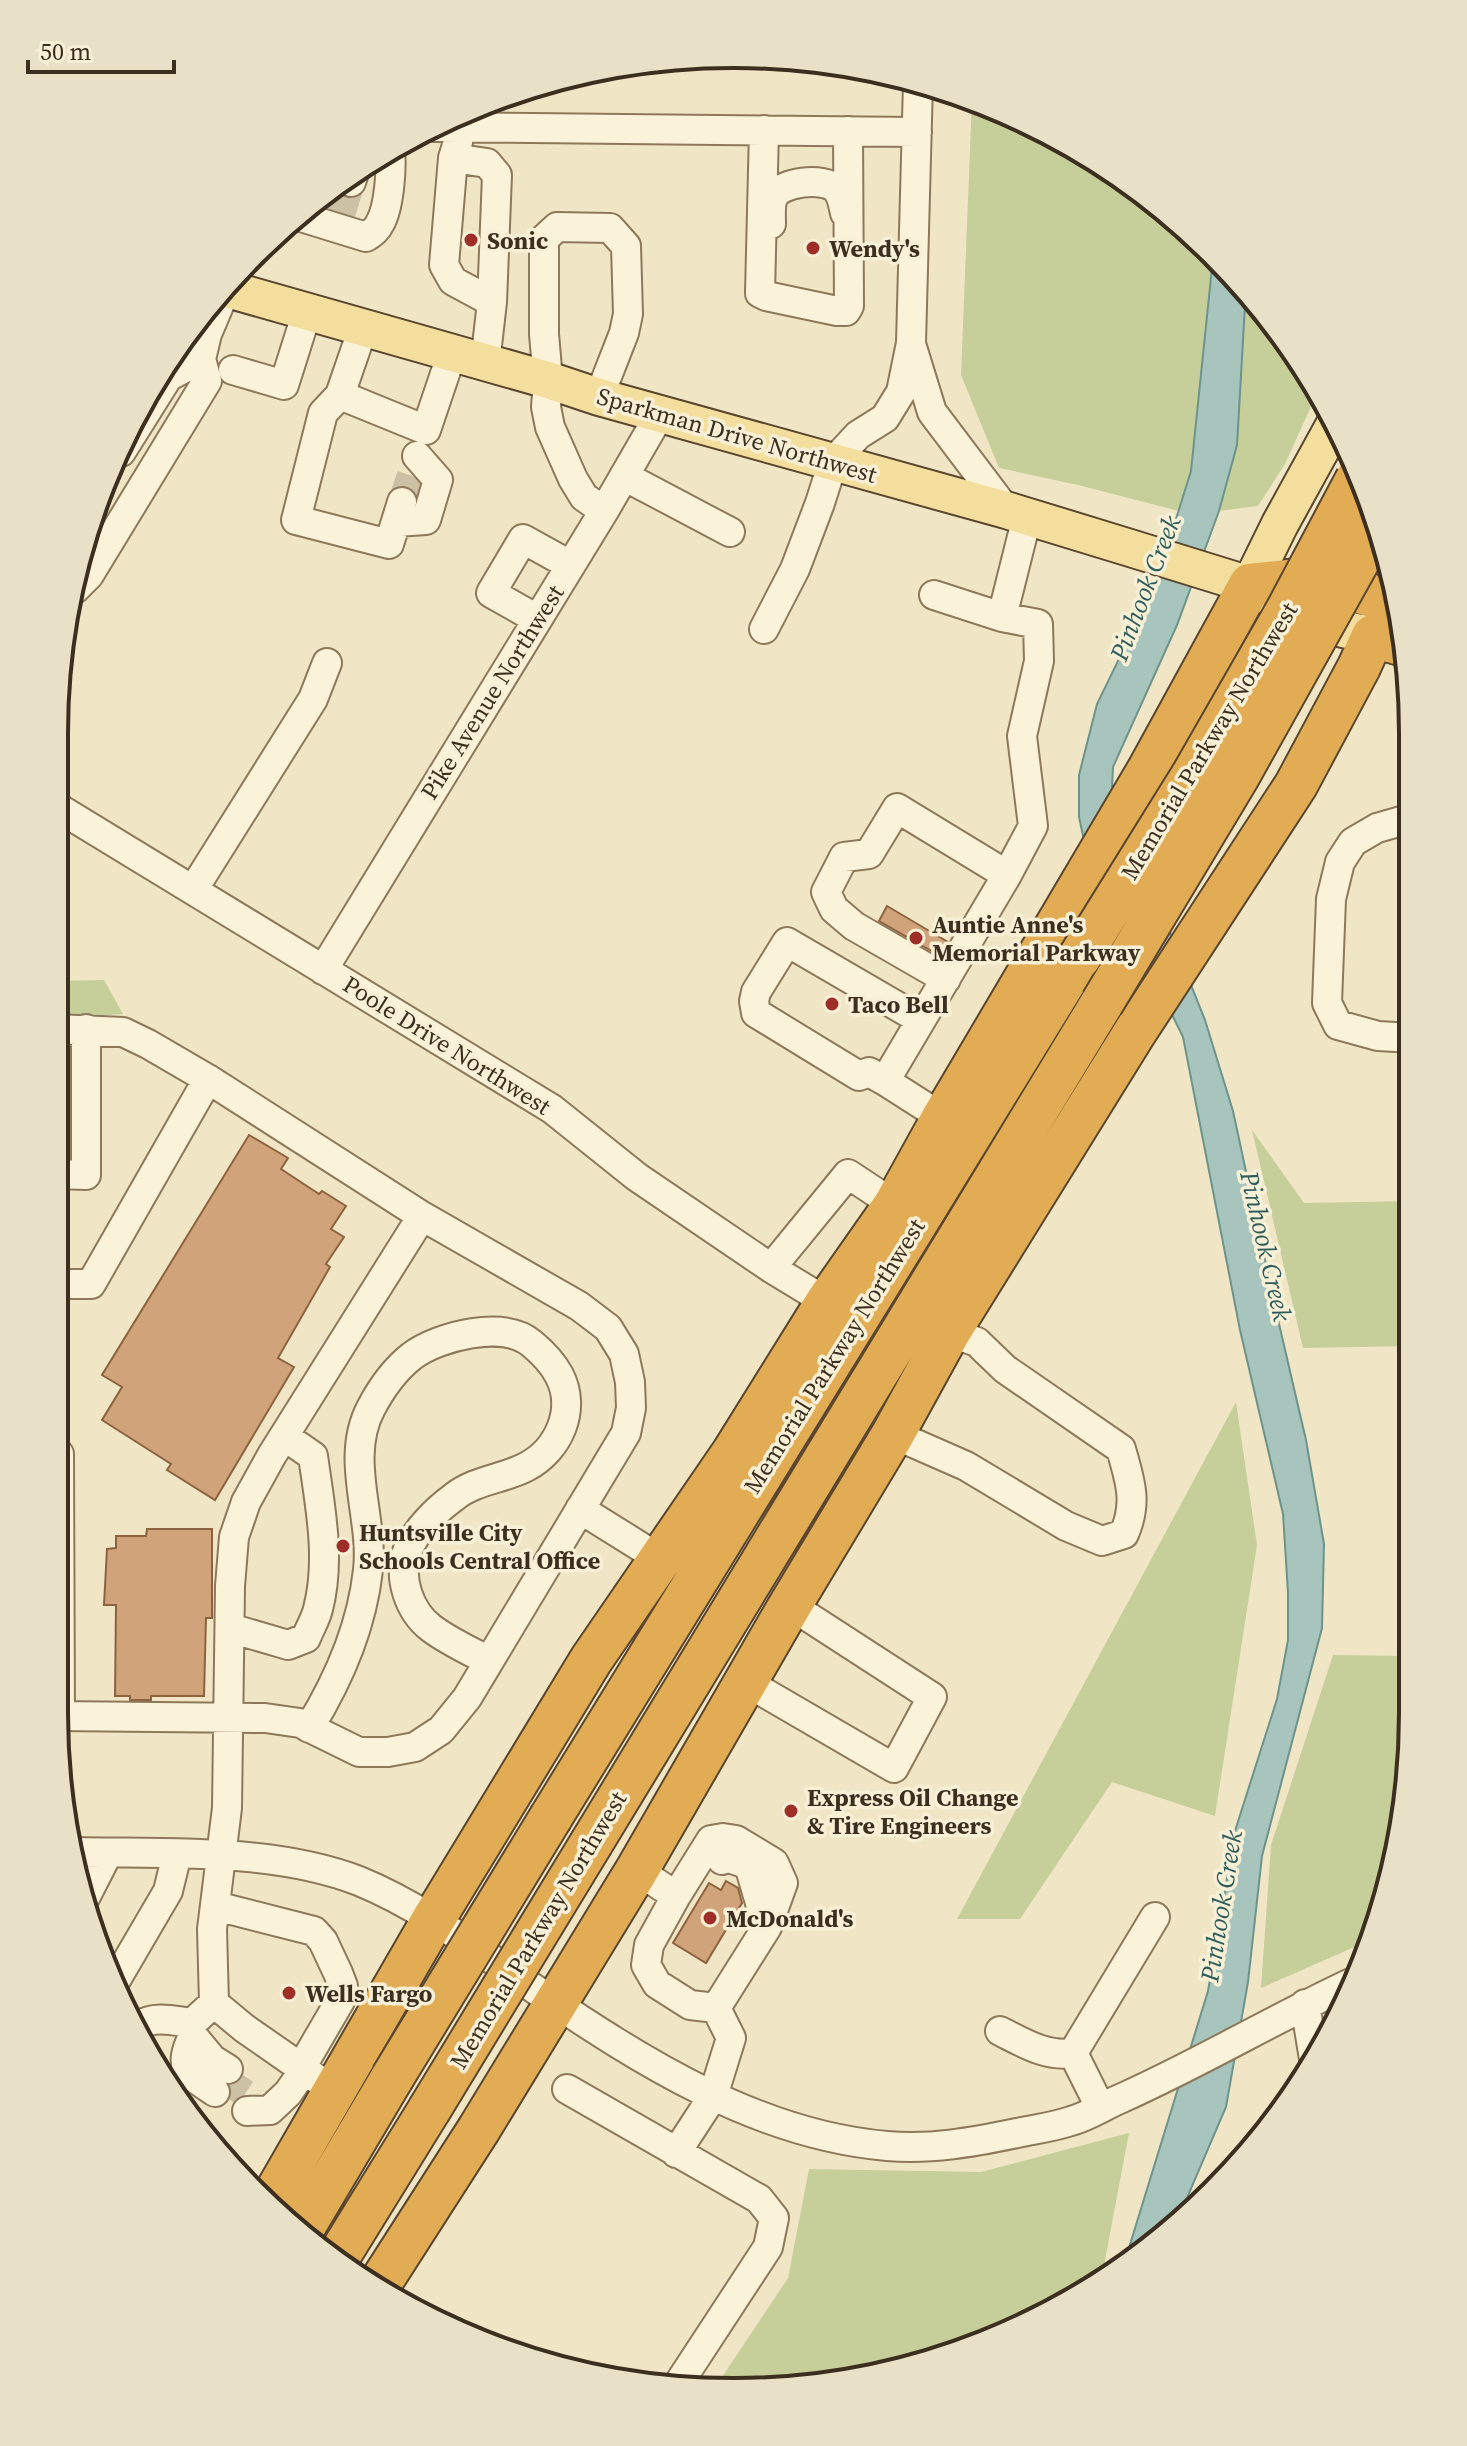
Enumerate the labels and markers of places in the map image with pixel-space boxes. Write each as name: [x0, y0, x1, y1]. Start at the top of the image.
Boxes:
place label: Sonic: [487, 224, 548, 257]
marker: Sonic: [462, 231, 480, 249]
place label: Wendy's: [829, 232, 920, 265]
marker: Wendy's: [804, 239, 822, 257]
place label: Auntie Anne's Memorial Parkway: [932, 908, 1141, 969]
marker: Auntie Anne's Memorial Parkway: [907, 929, 925, 947]
place label: Taco Bell: [848, 988, 949, 1021]
marker: Taco Bell: [823, 995, 841, 1013]
place label: Huntsville City Schools Central Office: [359, 1516, 600, 1577]
marker: Huntsville City Schools Central Office: [334, 1537, 352, 1555]
place label: Express Oil Change & Tire Engineers: [807, 1781, 1018, 1842]
marker: Express Oil Change & Tire Engineers: [782, 1802, 800, 1820]
place label: McDonald's: [726, 1902, 854, 1935]
marker: McDonald's: [701, 1909, 719, 1927]
place label: Wells Fargo: [305, 1977, 432, 2010]
marker: Wells Fargo: [280, 1984, 298, 2002]

